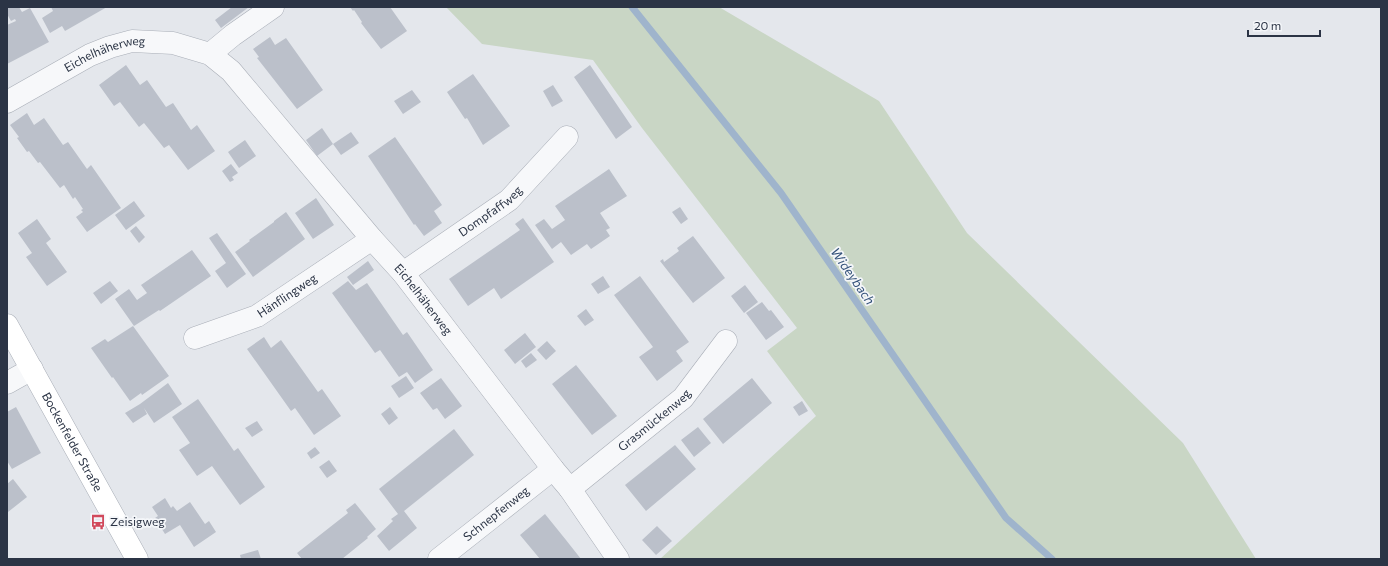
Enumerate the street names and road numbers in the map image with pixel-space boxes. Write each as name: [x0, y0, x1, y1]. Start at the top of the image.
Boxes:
street label: Eichelhäherweg: [61, 33, 146, 74]
street label: Dompfaffweg: [455, 182, 525, 239]
street label: Eichelhäherweg: [392, 260, 456, 338]
street label: Hänflingweg: [254, 270, 319, 320]
street label: Grasmückenweg: [615, 386, 693, 454]
street label: Bockenfelder Straße: [40, 390, 106, 494]
street label: Schnepfenweg: [460, 482, 532, 543]

